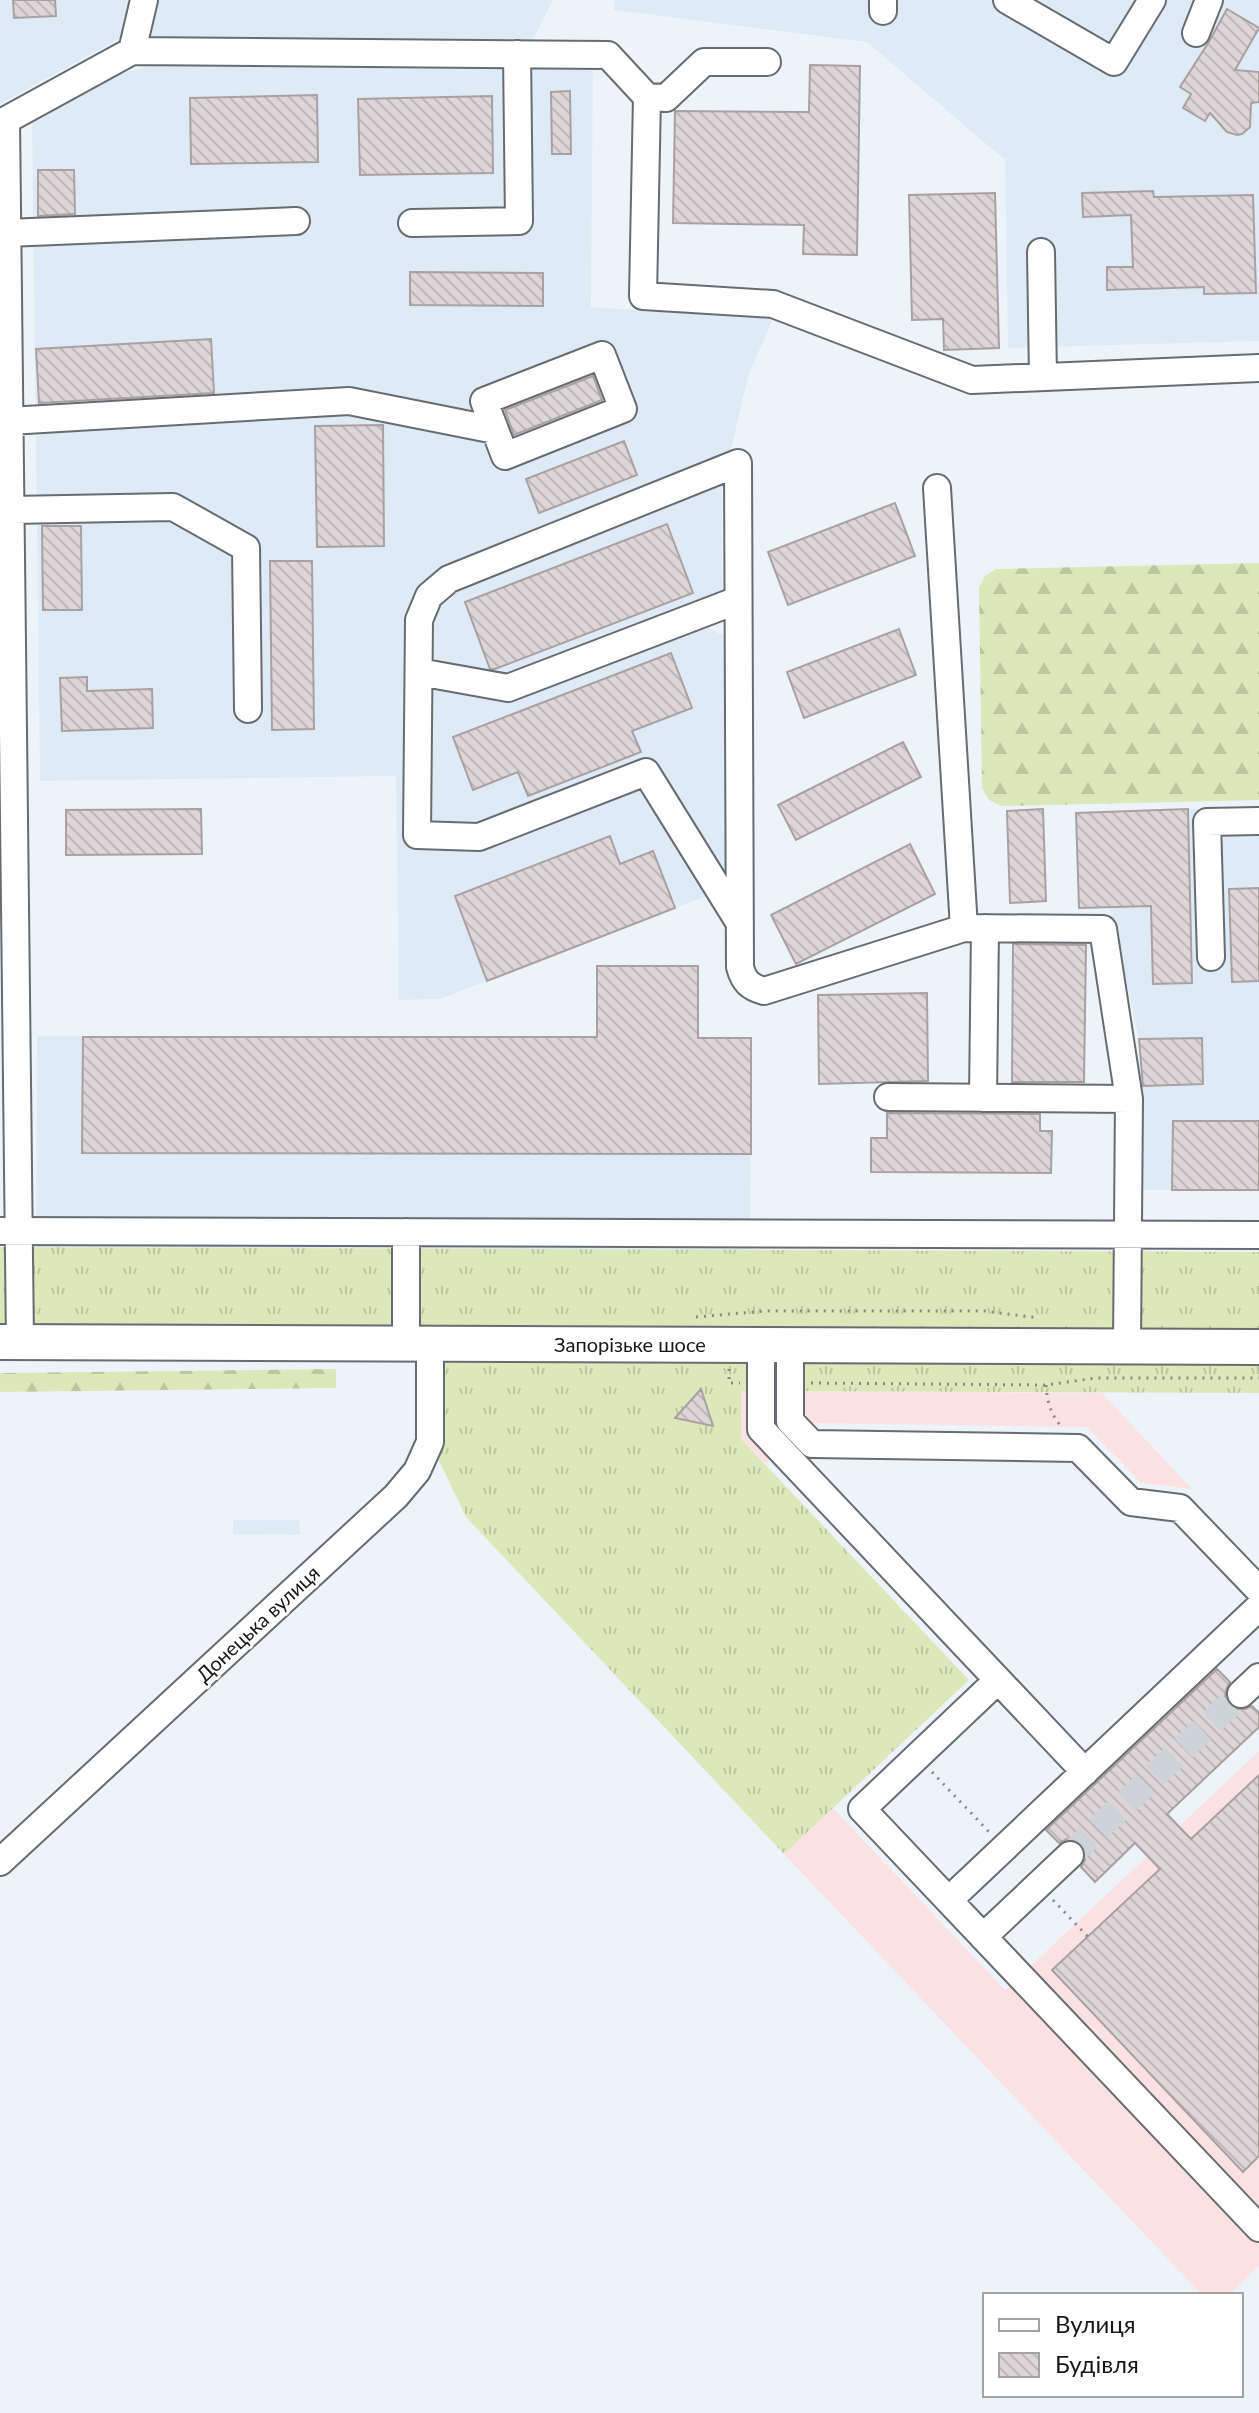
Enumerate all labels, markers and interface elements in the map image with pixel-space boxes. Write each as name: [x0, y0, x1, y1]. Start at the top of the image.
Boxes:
street label: Запорізьке шосе: [554, 1332, 706, 1356]
street label: Донецька вулиця: [191, 1560, 324, 1686]
legend: [983, 2293, 1243, 2397]
text: Вулиця: [1055, 2309, 1136, 2338]
text: Будівля: [1055, 2349, 1139, 2378]

